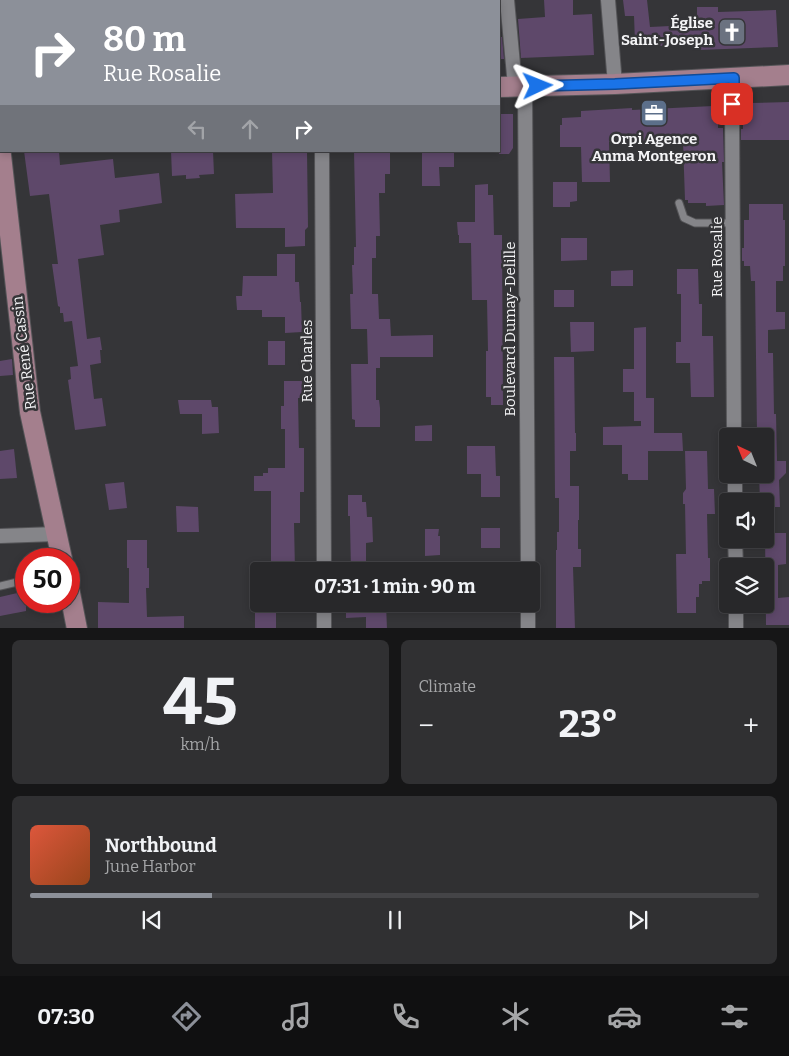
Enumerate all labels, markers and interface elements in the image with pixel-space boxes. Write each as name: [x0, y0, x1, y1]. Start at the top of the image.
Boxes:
place label: Église Saint-Joseph: [621, 14, 713, 49]
church icon: Église Saint-Joseph: [717, 17, 747, 47]
text: 80 m: [103, 18, 186, 60]
icon: right: [20, 20, 85, 85]
position arrow: [511, 59, 563, 111]
text: Rue Rosalie: [103, 60, 221, 87]
pin: [711, 83, 753, 125]
icon: arrive: [718, 90, 746, 118]
office icon: Orpi Agence Anma Montgeron: [639, 98, 669, 128]
icon: left: [183, 115, 211, 143]
icon: ahead: [236, 115, 264, 143]
icon: right: [289, 115, 317, 143]
place label: Orpi Agence Anma Montgeron: [592, 130, 717, 165]
street label: Rue Rosalie: [708, 217, 726, 297]
street label: Boulevard Dumay-Delille: [501, 242, 519, 416]
street label: Rue René Cassin: [8, 295, 40, 411]
street label: Rue Charles: [298, 320, 316, 402]
north arrow: [719, 428, 774, 482]
map controls: [719, 428, 774, 613]
button: sound: [719, 493, 774, 548]
speed limit sign: 50: [15, 548, 80, 613]
button: layers: [719, 558, 774, 613]
text: 07:31 · 1 min · 90 m: [314, 575, 476, 598]
text: 45: [163, 663, 238, 741]
text: Climate: [419, 677, 476, 696]
text: 23°: [558, 701, 618, 747]
text: −: [419, 709, 434, 742]
text: +: [743, 709, 759, 742]
text: km/h: [180, 735, 220, 754]
text: Northbound: [105, 834, 217, 857]
text: June Harbor: [105, 857, 196, 876]
icon: previous: [138, 906, 166, 934]
icon: pause: [381, 906, 409, 934]
icon: next: [624, 906, 652, 934]
icon: directions: [169, 999, 204, 1034]
icon: music: [279, 999, 314, 1034]
icon: phone: [388, 999, 423, 1034]
icon: climate: [498, 999, 533, 1034]
icon: car: [607, 999, 642, 1034]
icon: filters: [717, 999, 752, 1034]
text: 07:30: [37, 1003, 95, 1030]

